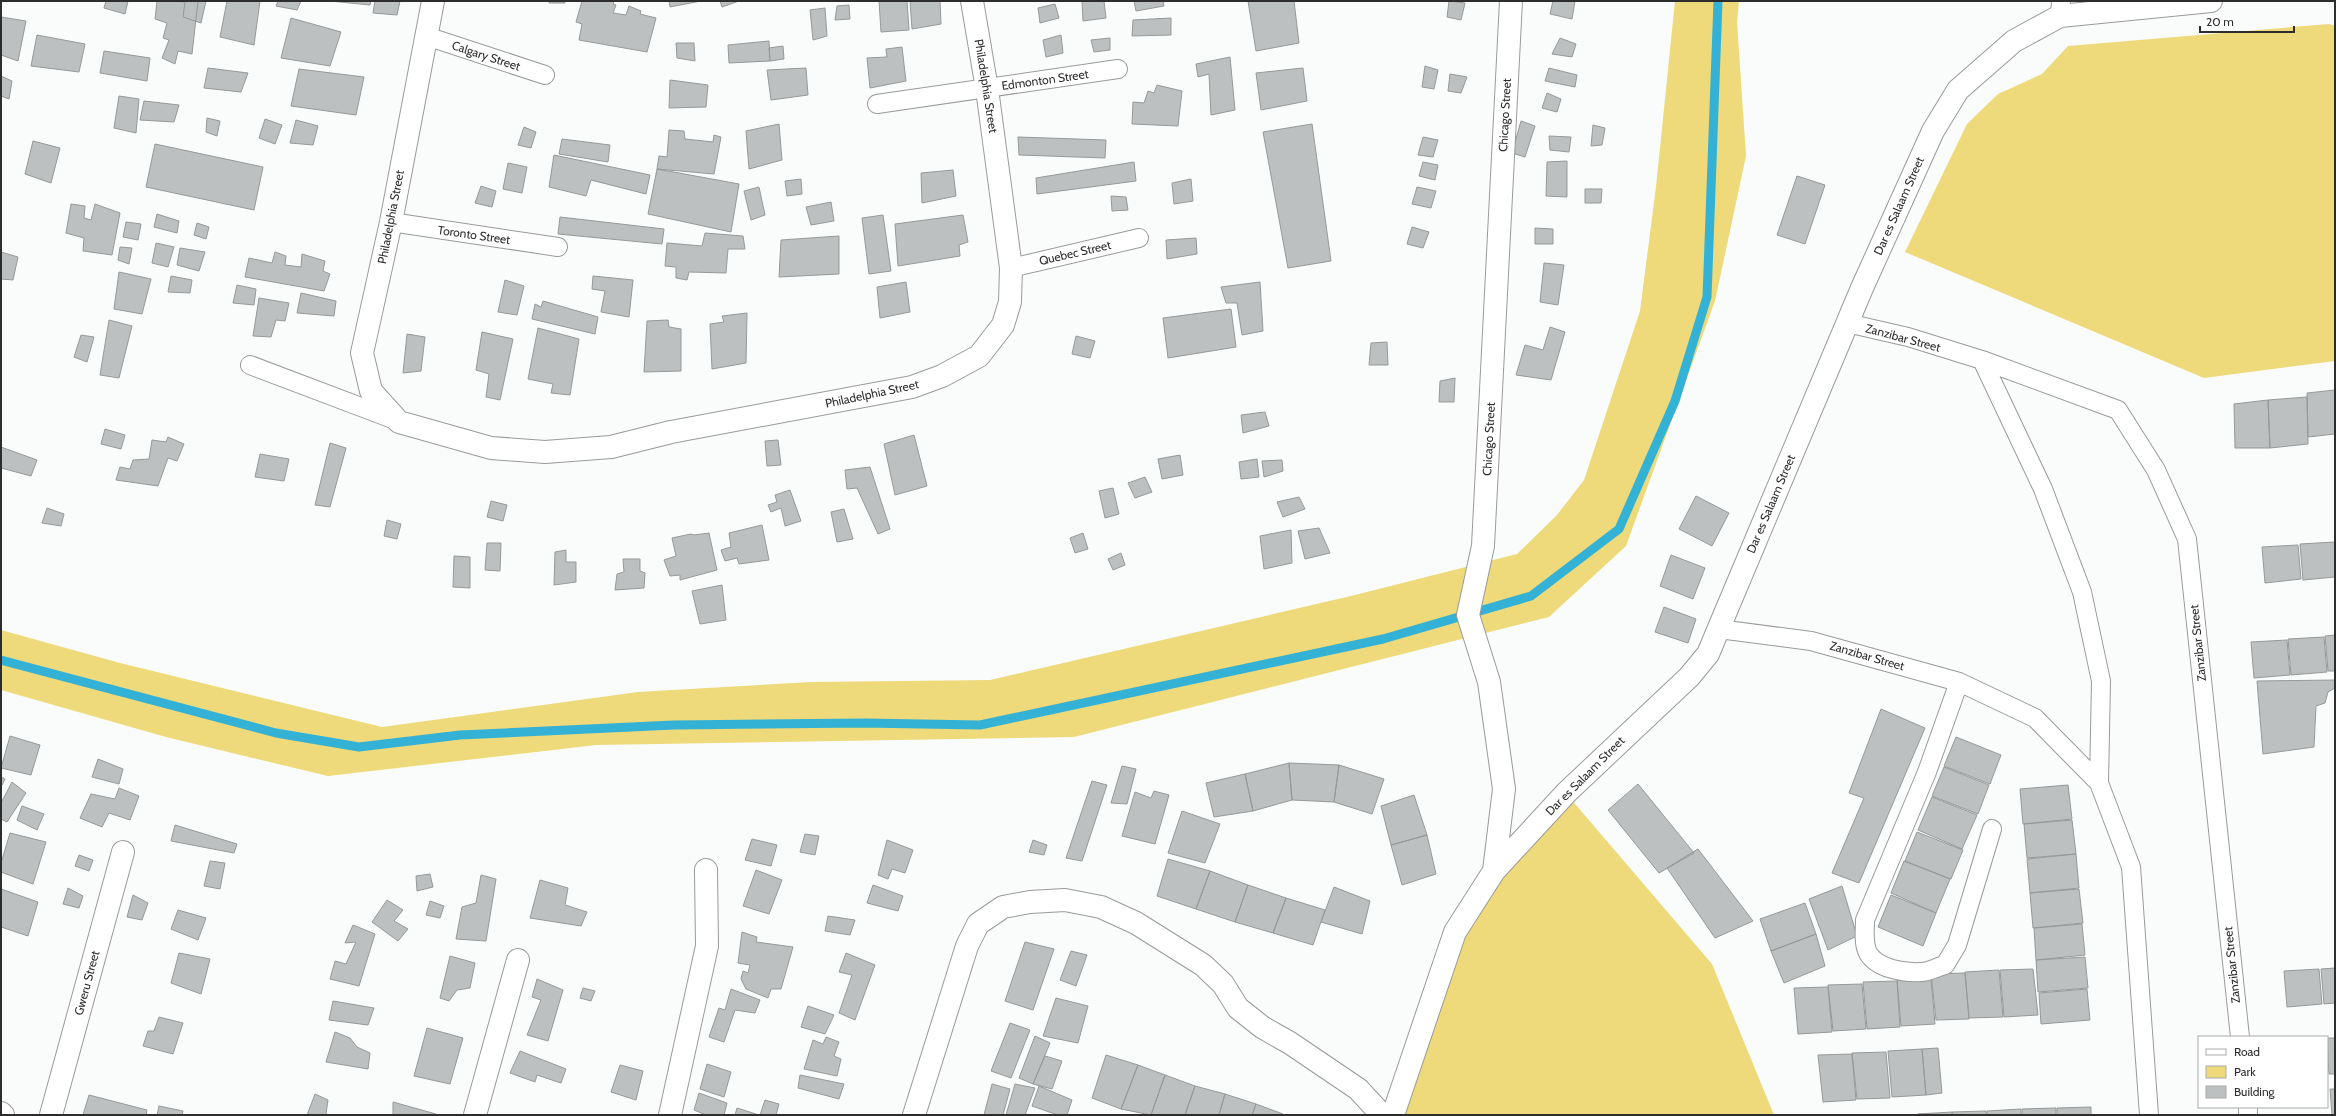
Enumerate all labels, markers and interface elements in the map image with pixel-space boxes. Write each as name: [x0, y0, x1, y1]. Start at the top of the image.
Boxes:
scale bar: [2200, 8, 2294, 34]
text: 20 m: [2206, 14, 2234, 29]
street label: Calgary Street: [450, 37, 522, 74]
street label: Philadelphia Street: [972, 38, 1001, 134]
street label: Edmonton Street: [1000, 66, 1089, 93]
street label: Chicago Street: [1495, 78, 1514, 152]
street label: Dar es Salaam Street: [1870, 154, 1927, 257]
street label: Philadelphia Street: [374, 169, 407, 265]
street label: Toronto Street: [437, 222, 511, 247]
street label: Quebec Street: [1037, 237, 1112, 268]
street label: Zanzibar Street: [1864, 320, 1942, 355]
street label: Philadelphia Street: [824, 376, 920, 411]
street label: Chicago Street: [1479, 402, 1498, 476]
street label: Dar es Salaam Street: [1743, 452, 1798, 555]
street label: Zanzibar Street: [2186, 604, 2209, 682]
street label: Zanzibar Street: [1828, 638, 1906, 673]
street label: Dar es Salaam Street: [1542, 733, 1627, 818]
street label: Zanzibar Street: [2220, 926, 2243, 1004]
street label: Gweru Street: [71, 949, 102, 1017]
legend: [2198, 1036, 2328, 1108]
text: Road: [2234, 1044, 2260, 1059]
text: Park: [2234, 1064, 2256, 1079]
text: Building: [2234, 1084, 2276, 1099]

